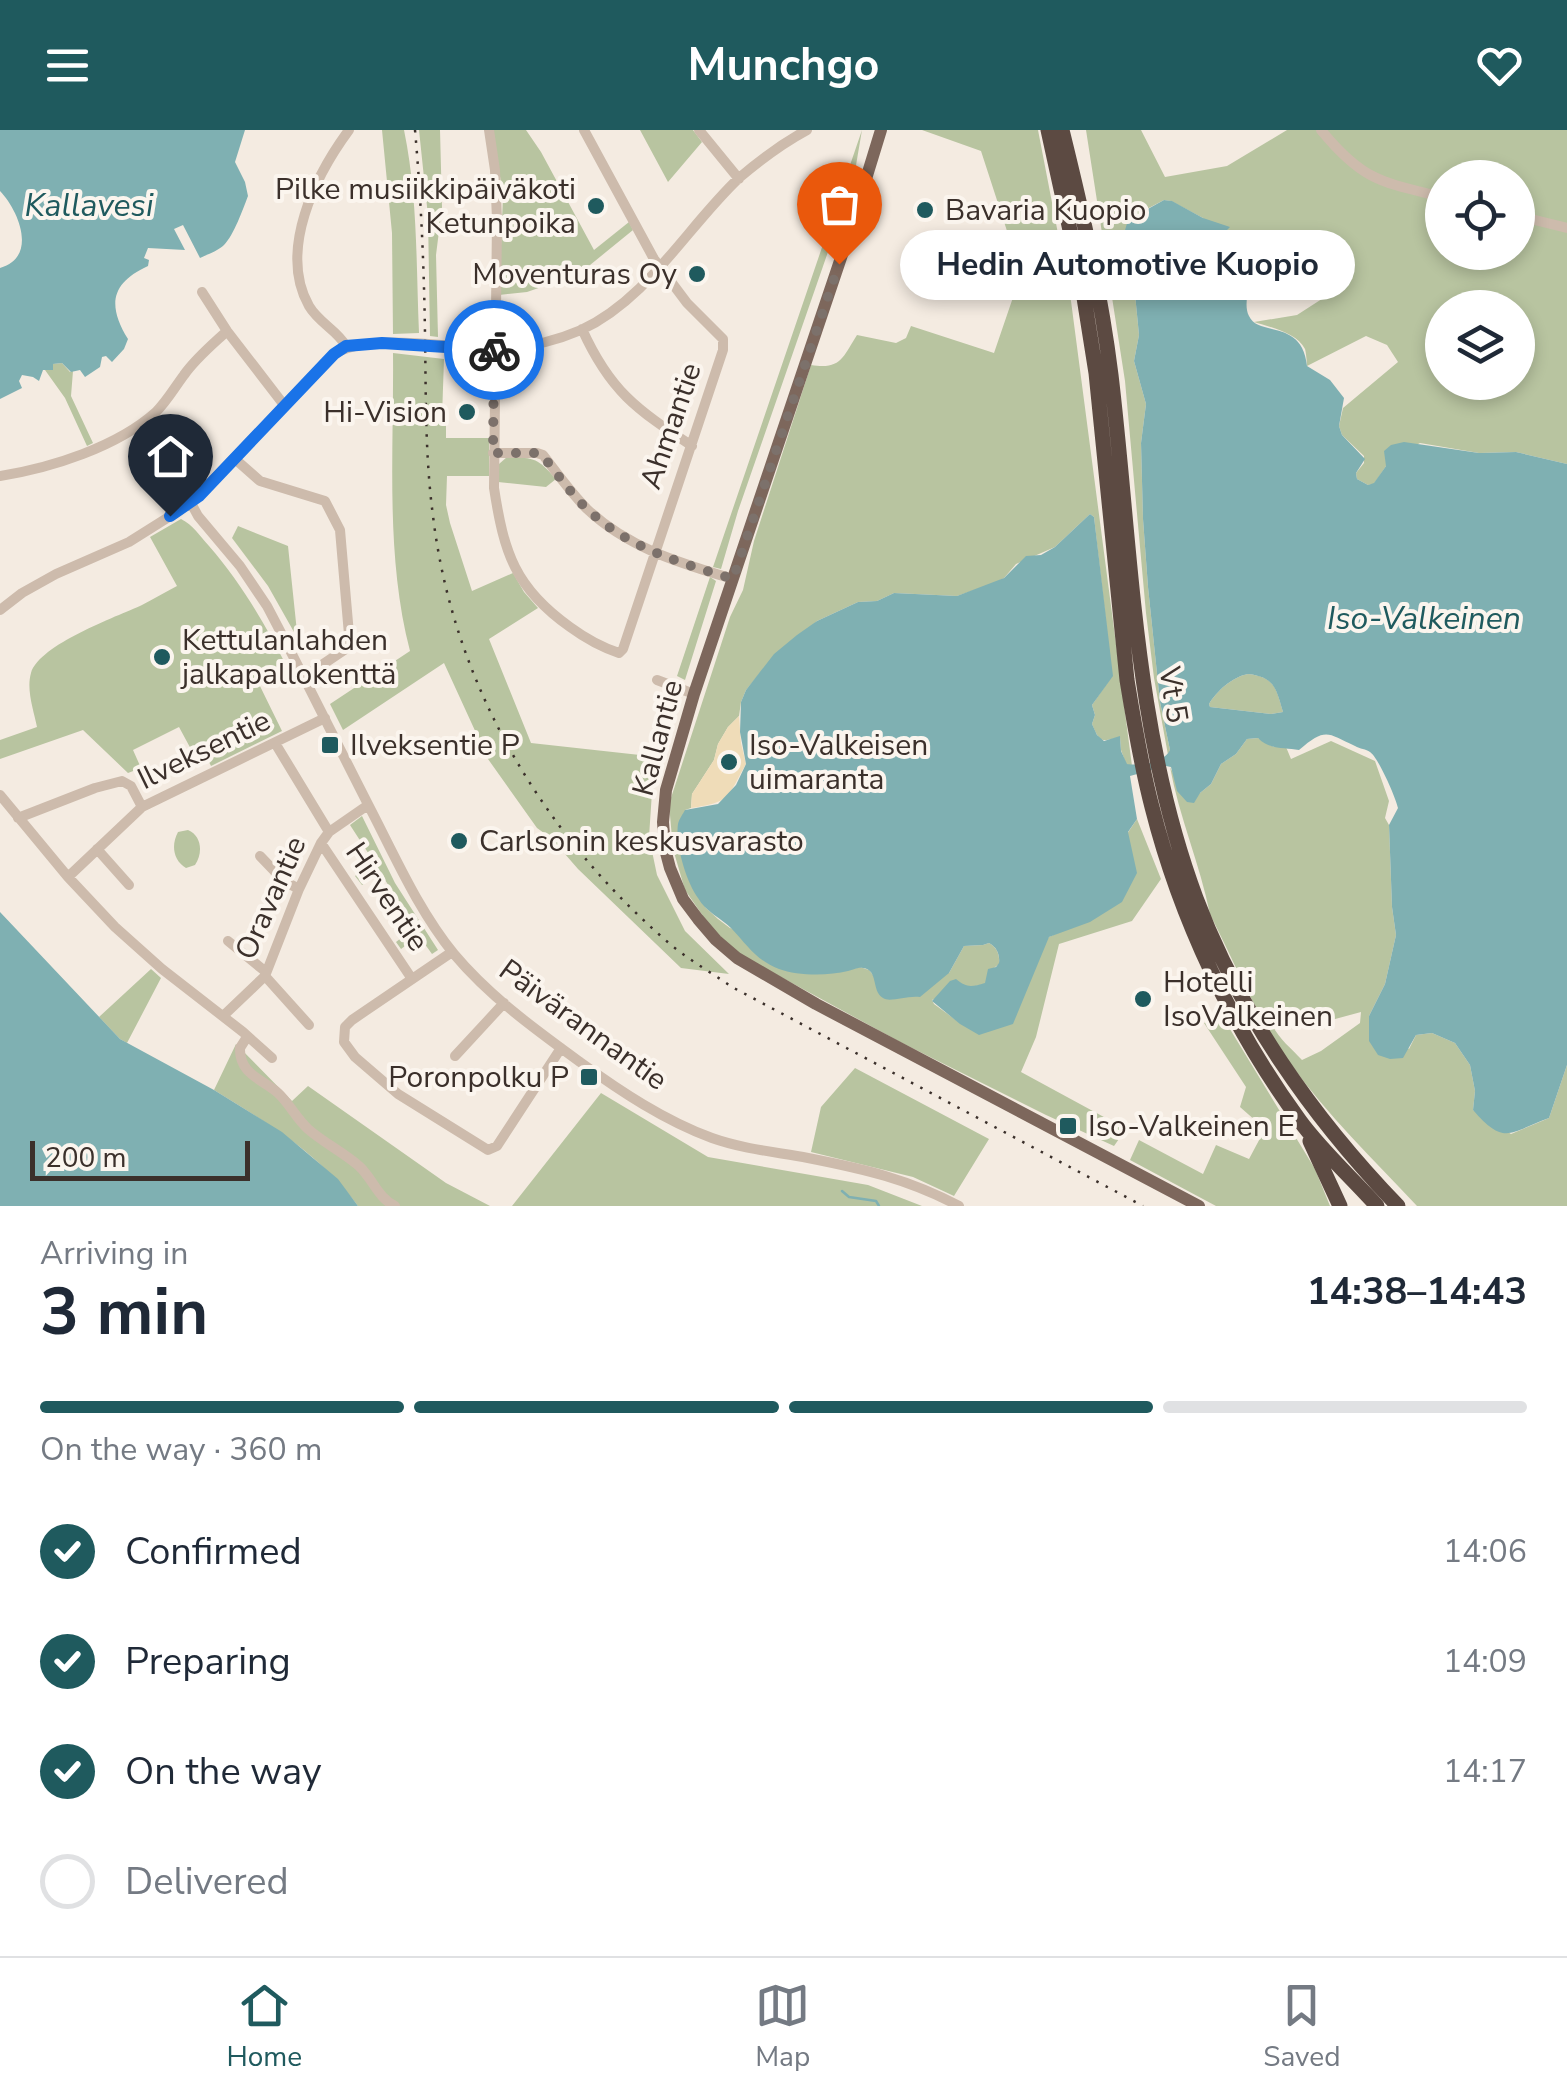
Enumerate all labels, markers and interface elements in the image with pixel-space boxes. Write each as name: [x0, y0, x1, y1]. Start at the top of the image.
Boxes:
text: Munchgo: [687, 35, 880, 96]
icon: menu: [40, 38, 95, 93]
icon: heart: [1472, 38, 1527, 93]
map controls: [1425, 160, 1535, 400]
button: locate: [1425, 160, 1535, 270]
pin: [797, 162, 882, 265]
place label: Pilke musiikkipäiväkoti Ketunpoika: [275, 169, 576, 244]
icon: bag: [812, 177, 867, 232]
water label: Kallavesi: [25, 184, 154, 227]
place label: Bavaria Kuopio: [945, 190, 1146, 231]
marker: Pilke musiikkipäiväkoti Ketunpoika: [585, 195, 607, 217]
marker: Bavaria Kuopio: [914, 199, 936, 221]
callout: Hedin Automotive Kuopio: [899, 229, 1354, 299]
text: Hedin Automotive Kuopio: [936, 243, 1319, 286]
place label: Moventuras Oy: [472, 254, 678, 295]
marker: Moventuras Oy: [686, 263, 708, 285]
button: layers: [1425, 290, 1535, 400]
courier: [444, 300, 544, 400]
icon: bike: [467, 323, 522, 378]
street label: Ahmantie: [630, 357, 712, 495]
place label: Hi-Vision: [323, 392, 447, 433]
marker: Hi-Vision: [456, 401, 478, 423]
pin: [128, 414, 213, 517]
icon: home: [143, 429, 198, 484]
water label: Iso-Valkeinen: [1327, 597, 1521, 640]
place label: Kettulanlahden jalkapallokenttä: [180, 620, 396, 695]
marker: Kettulanlahden jalkapallokenttä: [151, 646, 173, 668]
street label: Vt 5: [1148, 663, 1198, 726]
street label: Kallantie: [623, 675, 693, 801]
street label: Ilveksentie: [131, 700, 277, 800]
place label: Ilveksentie P: [350, 725, 520, 766]
place label: Iso-Valkeisen uimaranta: [749, 725, 928, 800]
marker: Ilveksentie P: [319, 734, 341, 756]
marker: Iso-Valkeisen uimaranta: [718, 751, 740, 773]
place label: Carlsonin keskusvarasto: [479, 821, 804, 862]
street label: Oravantie: [226, 830, 316, 966]
marker: Carlsonin keskusvarasto: [448, 830, 470, 852]
street label: Hirventie: [336, 835, 438, 959]
street label: Päivärannantie: [490, 950, 676, 1100]
place label: Hotelli IsoValkeinen: [1163, 962, 1333, 1037]
marker: Hotelli IsoValkeinen: [1132, 988, 1154, 1010]
place label: Poronpolku P: [388, 1057, 569, 1098]
marker: Poronpolku P: [578, 1066, 600, 1088]
place label: Iso-Valkeinen E: [1088, 1106, 1295, 1147]
marker: Iso-Valkeinen E: [1057, 1115, 1079, 1137]
scale bar: [30, 1136, 250, 1180]
text: 200 m: [45, 1139, 127, 1177]
text: Arriving in: [40, 1232, 188, 1275]
text: 14:38–14:43: [1307, 1266, 1527, 1317]
text: 3 min: [40, 1268, 208, 1357]
text: On the way · 360 m: [40, 1428, 322, 1471]
icon: check: [40, 1524, 95, 1579]
text: Confirmed: [125, 1526, 302, 1577]
text: 14:06: [1443, 1530, 1527, 1573]
icon: check: [40, 1634, 95, 1689]
text: Preparing: [125, 1636, 291, 1687]
text: 14:09: [1443, 1640, 1527, 1683]
icon: check: [40, 1744, 95, 1799]
text: On the way: [125, 1746, 321, 1797]
text: 14:17: [1443, 1750, 1527, 1793]
text: Delivered: [125, 1856, 289, 1907]
tab: Home: [226, 1978, 302, 2076]
tab: Map: [755, 1978, 810, 2076]
tab: Saved: [1263, 1978, 1341, 2076]

